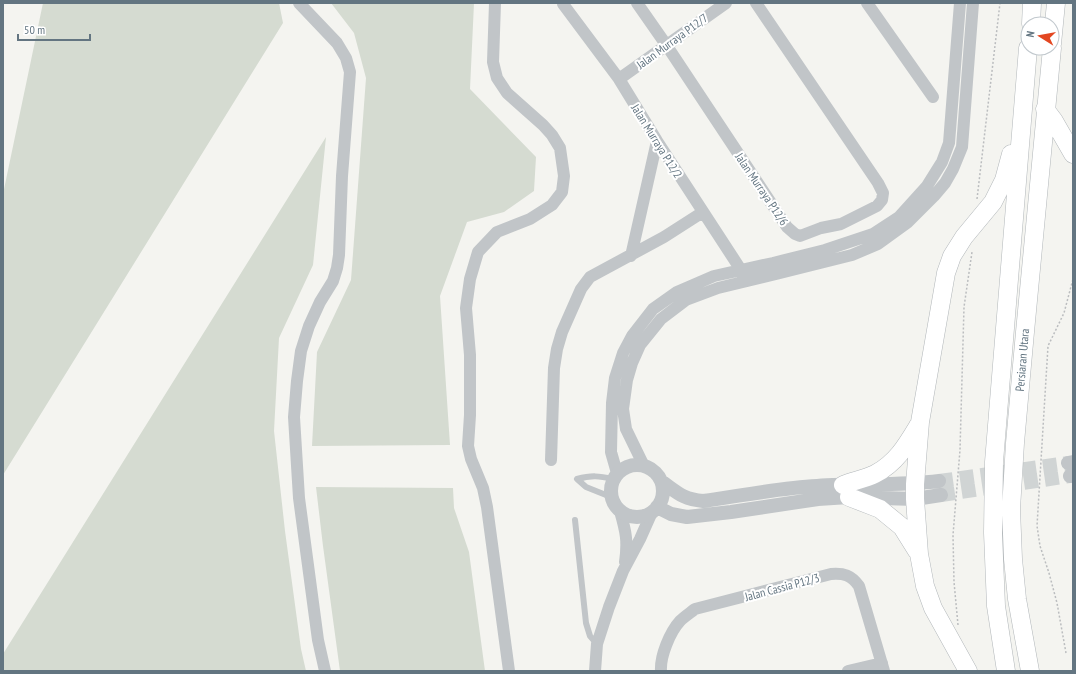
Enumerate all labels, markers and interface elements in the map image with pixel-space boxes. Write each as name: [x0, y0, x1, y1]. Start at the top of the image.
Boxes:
street label: Jalan Murraya P12/7: [633, 10, 711, 72]
scale bar: [18, 16, 90, 42]
north arrow: [1020, 16, 1060, 56]
text: 50 m: [24, 22, 45, 37]
text: N: [1023, 30, 1038, 38]
street label: Jalan Murraya P12/2: [628, 100, 686, 181]
street label: Jalan Murraya P12/6: [732, 149, 792, 228]
street label: Persiaran Utara: [1012, 328, 1032, 392]
street label: Jalan Cassia P12/3: [742, 570, 821, 604]

